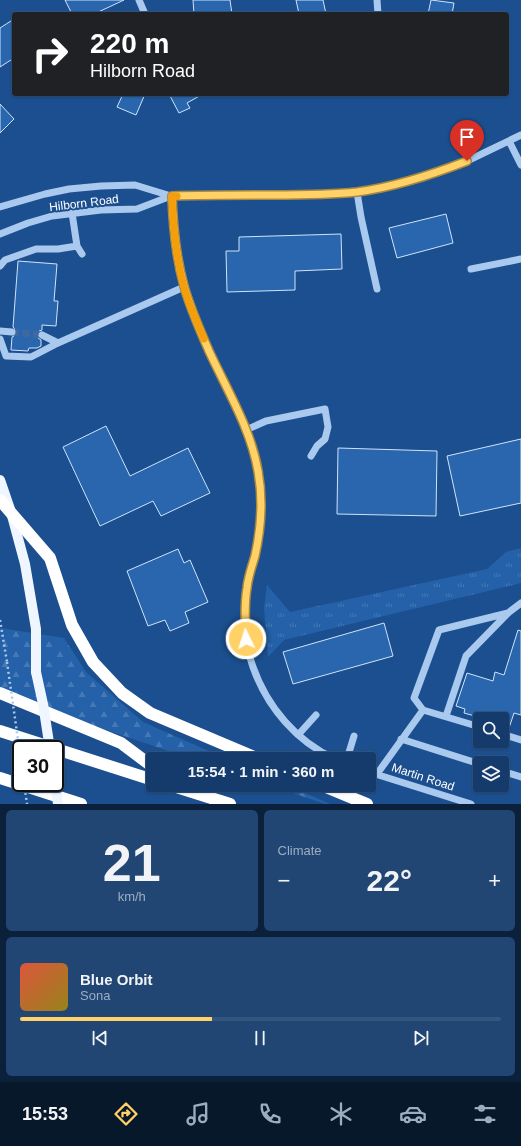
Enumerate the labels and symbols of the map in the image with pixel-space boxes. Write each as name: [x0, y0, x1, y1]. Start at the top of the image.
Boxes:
pin: [450, 120, 484, 161]
street label: Hilborn Road: [48, 192, 120, 214]
position arrow: [225, 618, 267, 660]
speed limit sign: 30: [12, 740, 64, 792]
street label: Martin Road: [390, 760, 456, 794]

